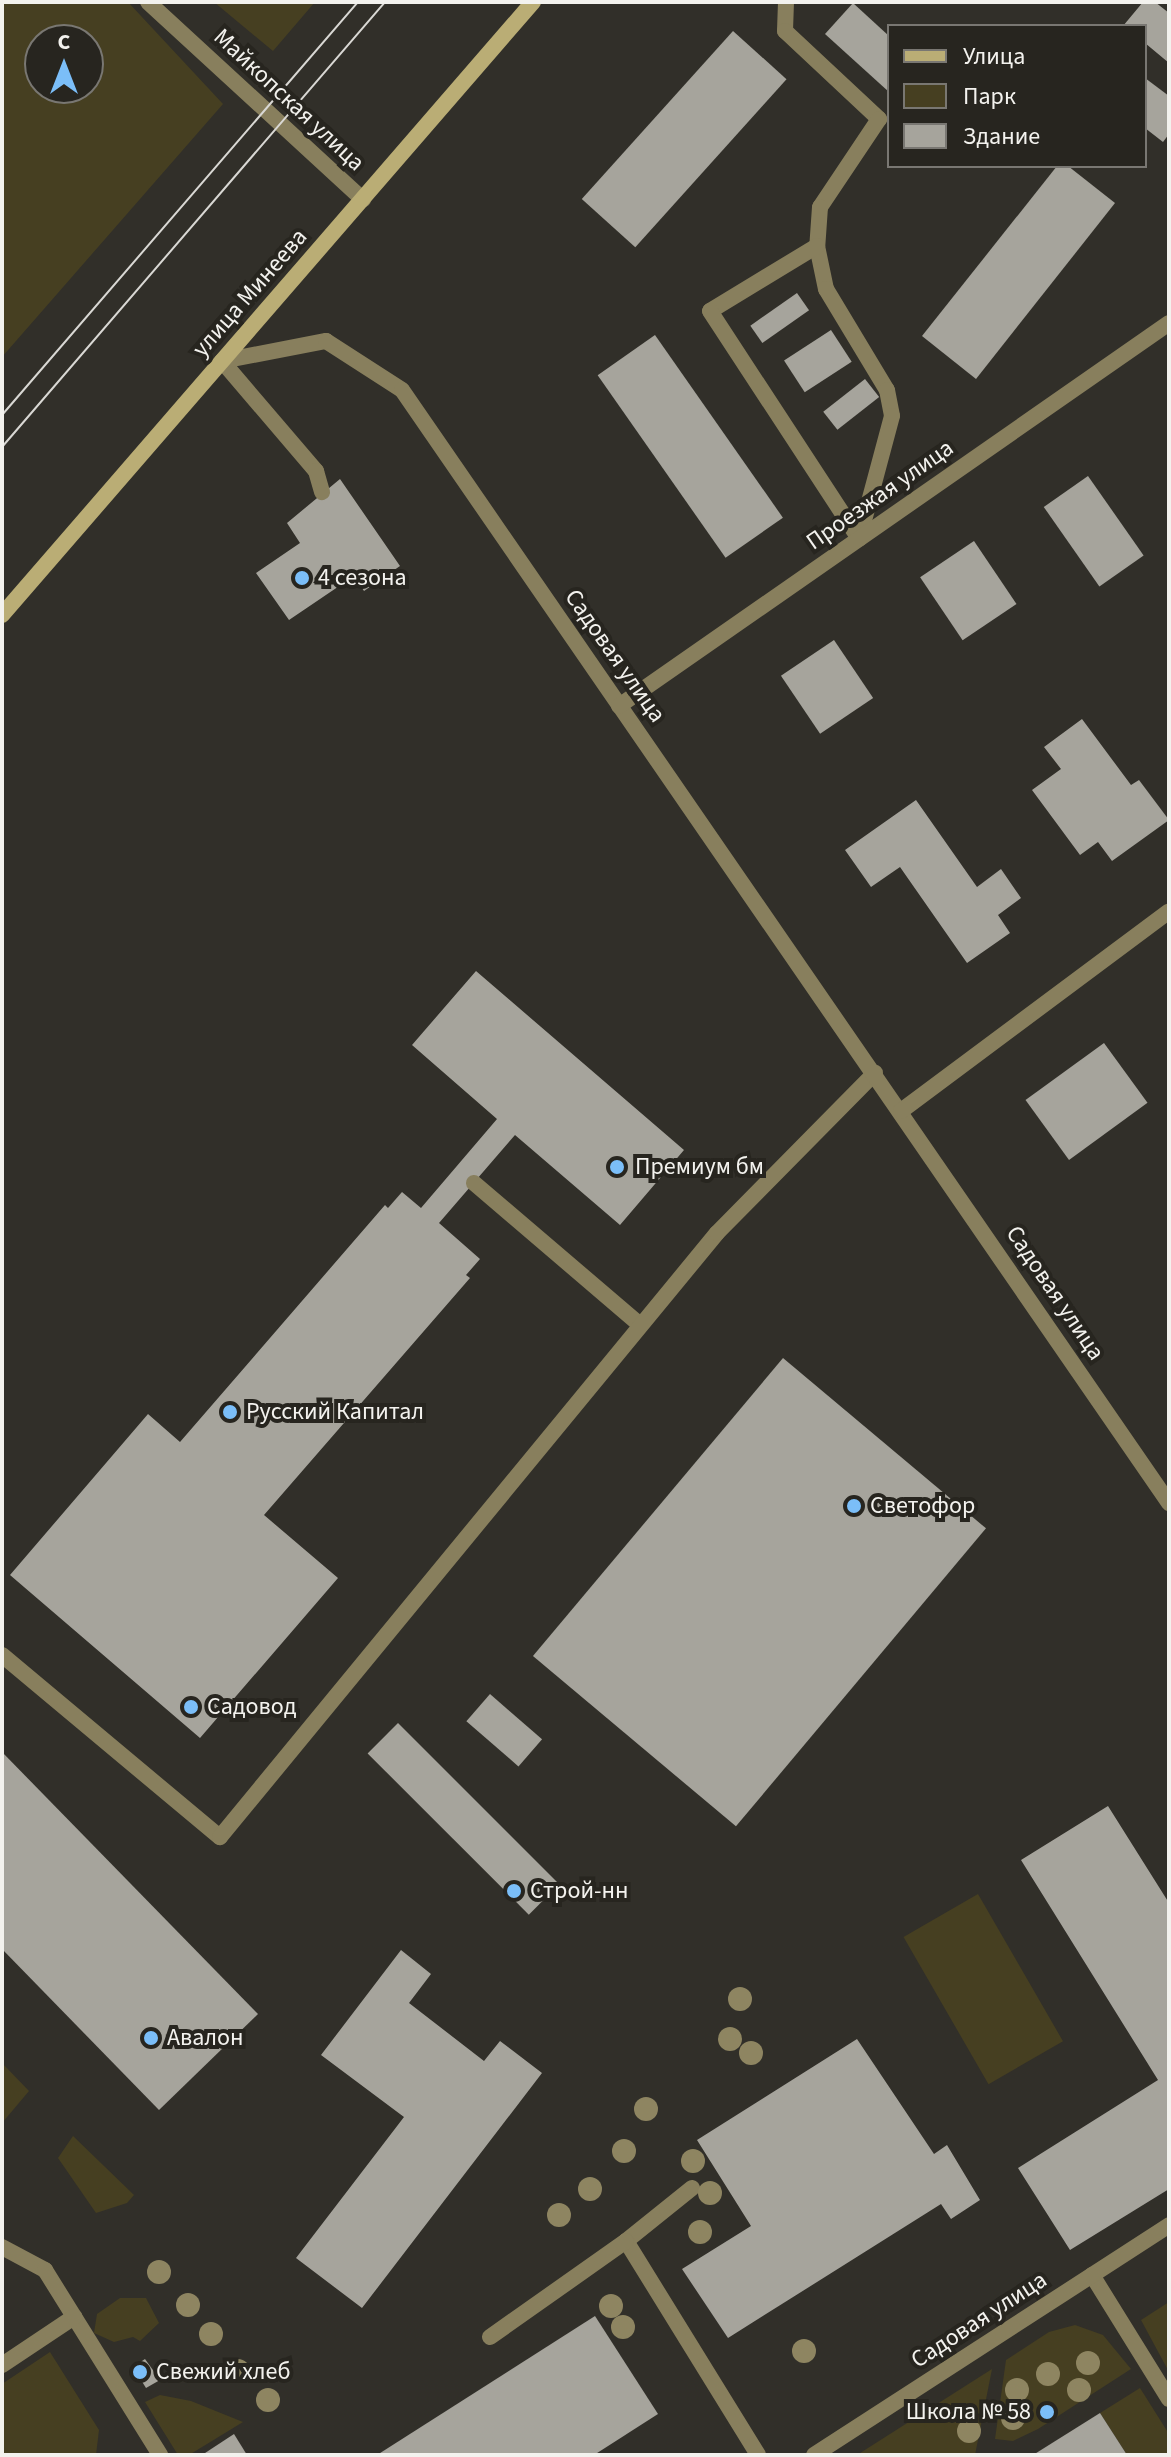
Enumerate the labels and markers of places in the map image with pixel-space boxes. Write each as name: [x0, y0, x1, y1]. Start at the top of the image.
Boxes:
place label: 4 сезона: [318, 564, 407, 592]
marker: 4 сезона: [293, 569, 311, 587]
place label: Премиум бм: [635, 1153, 764, 1181]
marker: Премиум бм: [606, 1156, 628, 1178]
place label: Русский Капитал: [246, 1398, 424, 1426]
marker: Русский Капитал: [221, 1403, 239, 1421]
place label: Светофор: [870, 1492, 975, 1520]
marker: Светофор: [845, 1497, 863, 1515]
place label: Садовод: [207, 1693, 297, 1721]
marker: Садовод: [182, 1698, 200, 1716]
place label: Строй-нн: [530, 1877, 628, 1905]
marker: Строй-нн: [505, 1882, 523, 1900]
place label: Авалон: [167, 2024, 244, 2052]
marker: Авалон: [142, 2029, 160, 2047]
place label: Свежий хлеб: [156, 2358, 291, 2386]
marker: Свежий хлеб: [131, 2363, 149, 2381]
place label: Школа № 58: [906, 2398, 1031, 2426]
marker: Школа № 58: [1038, 2403, 1056, 2421]

